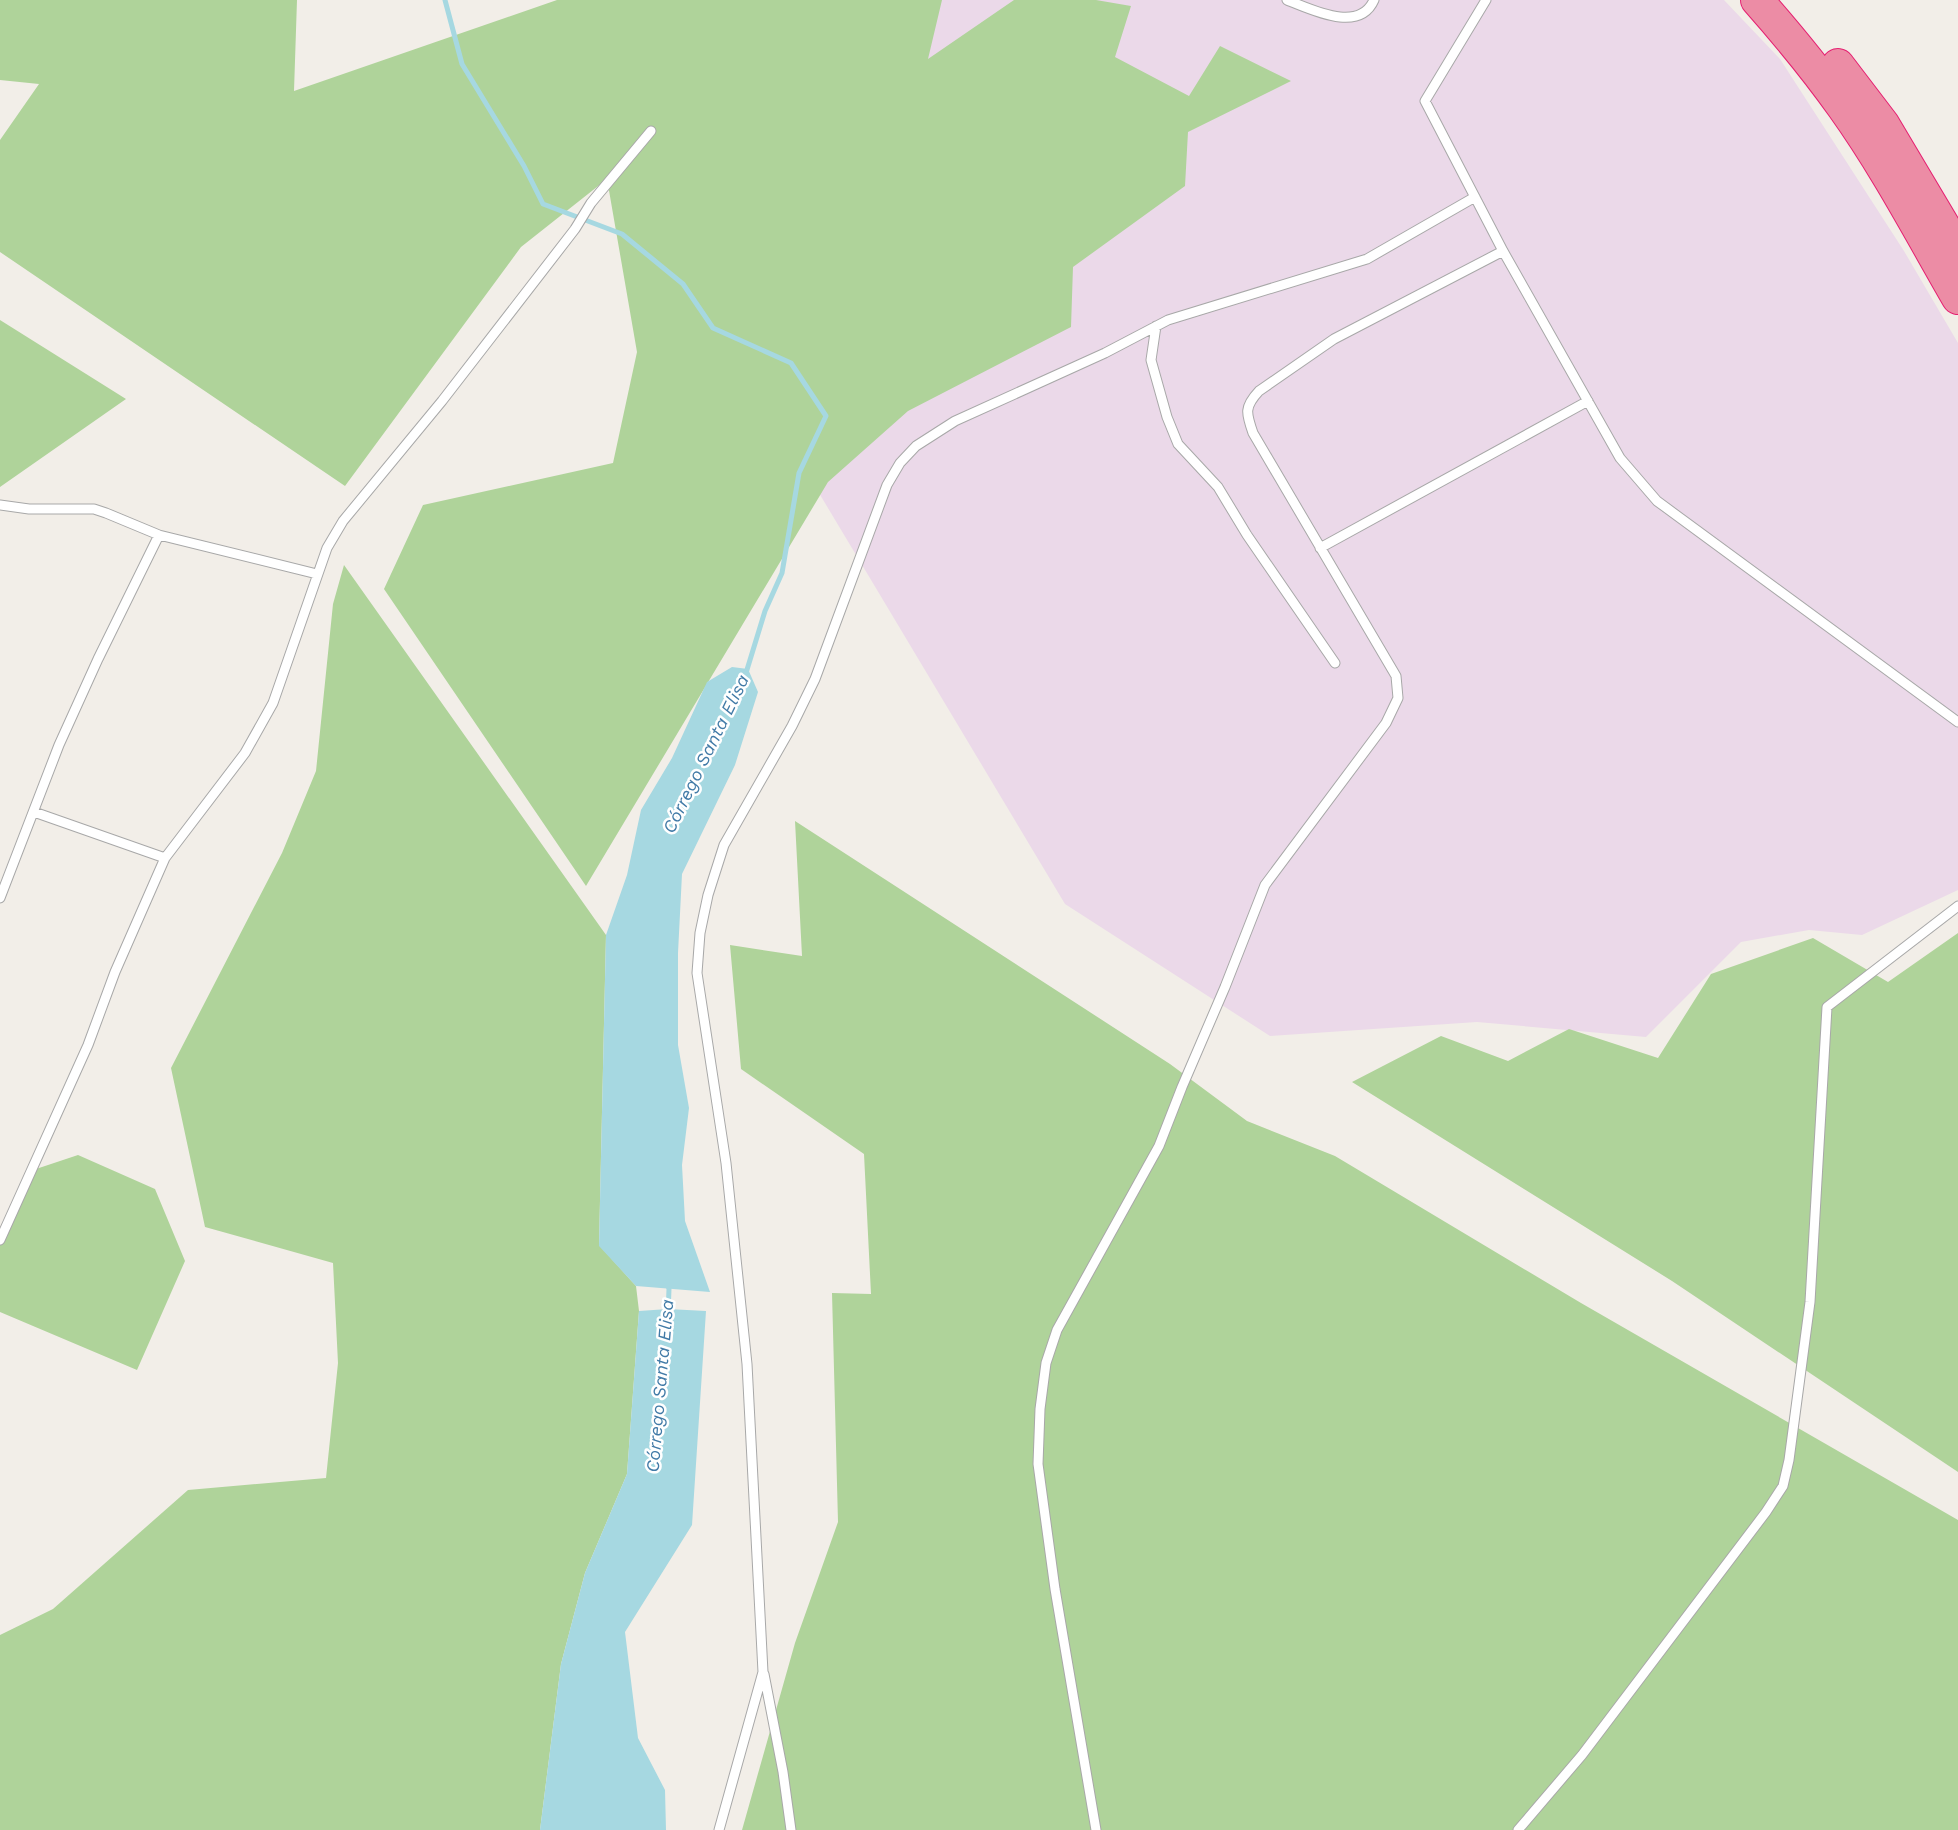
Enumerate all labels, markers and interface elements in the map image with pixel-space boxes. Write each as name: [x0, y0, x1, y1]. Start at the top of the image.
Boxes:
water label: Córrego Santa Elisa: [658, 671, 753, 836]
water label: Córrego Santa Elisa: [641, 1299, 678, 1473]

